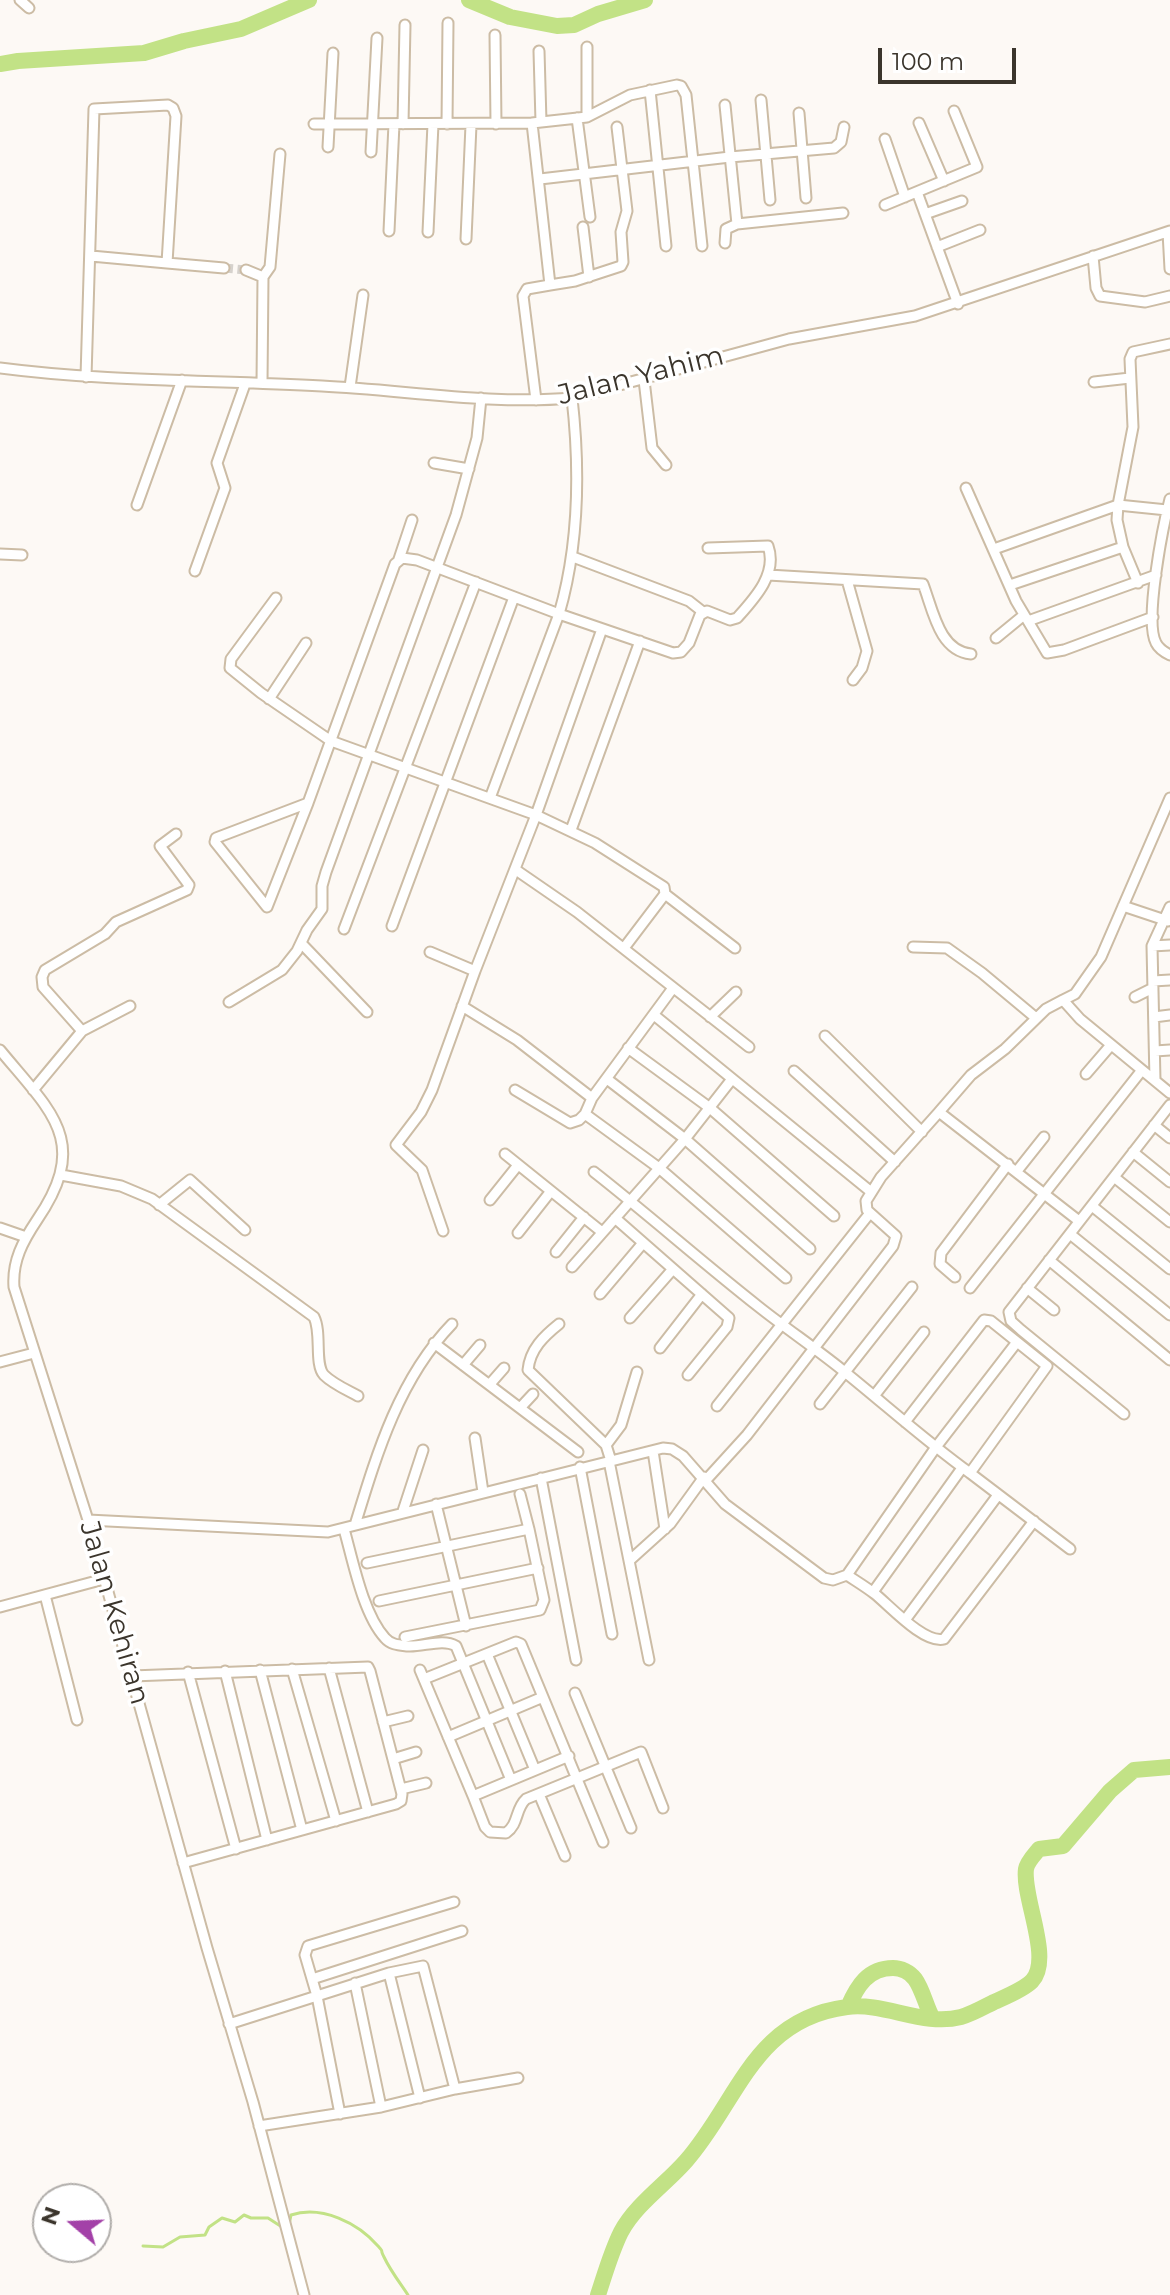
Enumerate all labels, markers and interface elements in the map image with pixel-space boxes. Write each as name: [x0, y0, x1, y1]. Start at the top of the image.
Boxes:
scale bar: [882, 32, 1020, 82]
text: 100 m: [892, 47, 964, 76]
street label: Jalan Yahim: [555, 339, 727, 413]
street label: Jalan Kehiran: [72, 1518, 156, 1708]
north arrow: [32, 2183, 112, 2263]
text: N: [35, 2203, 66, 2228]

